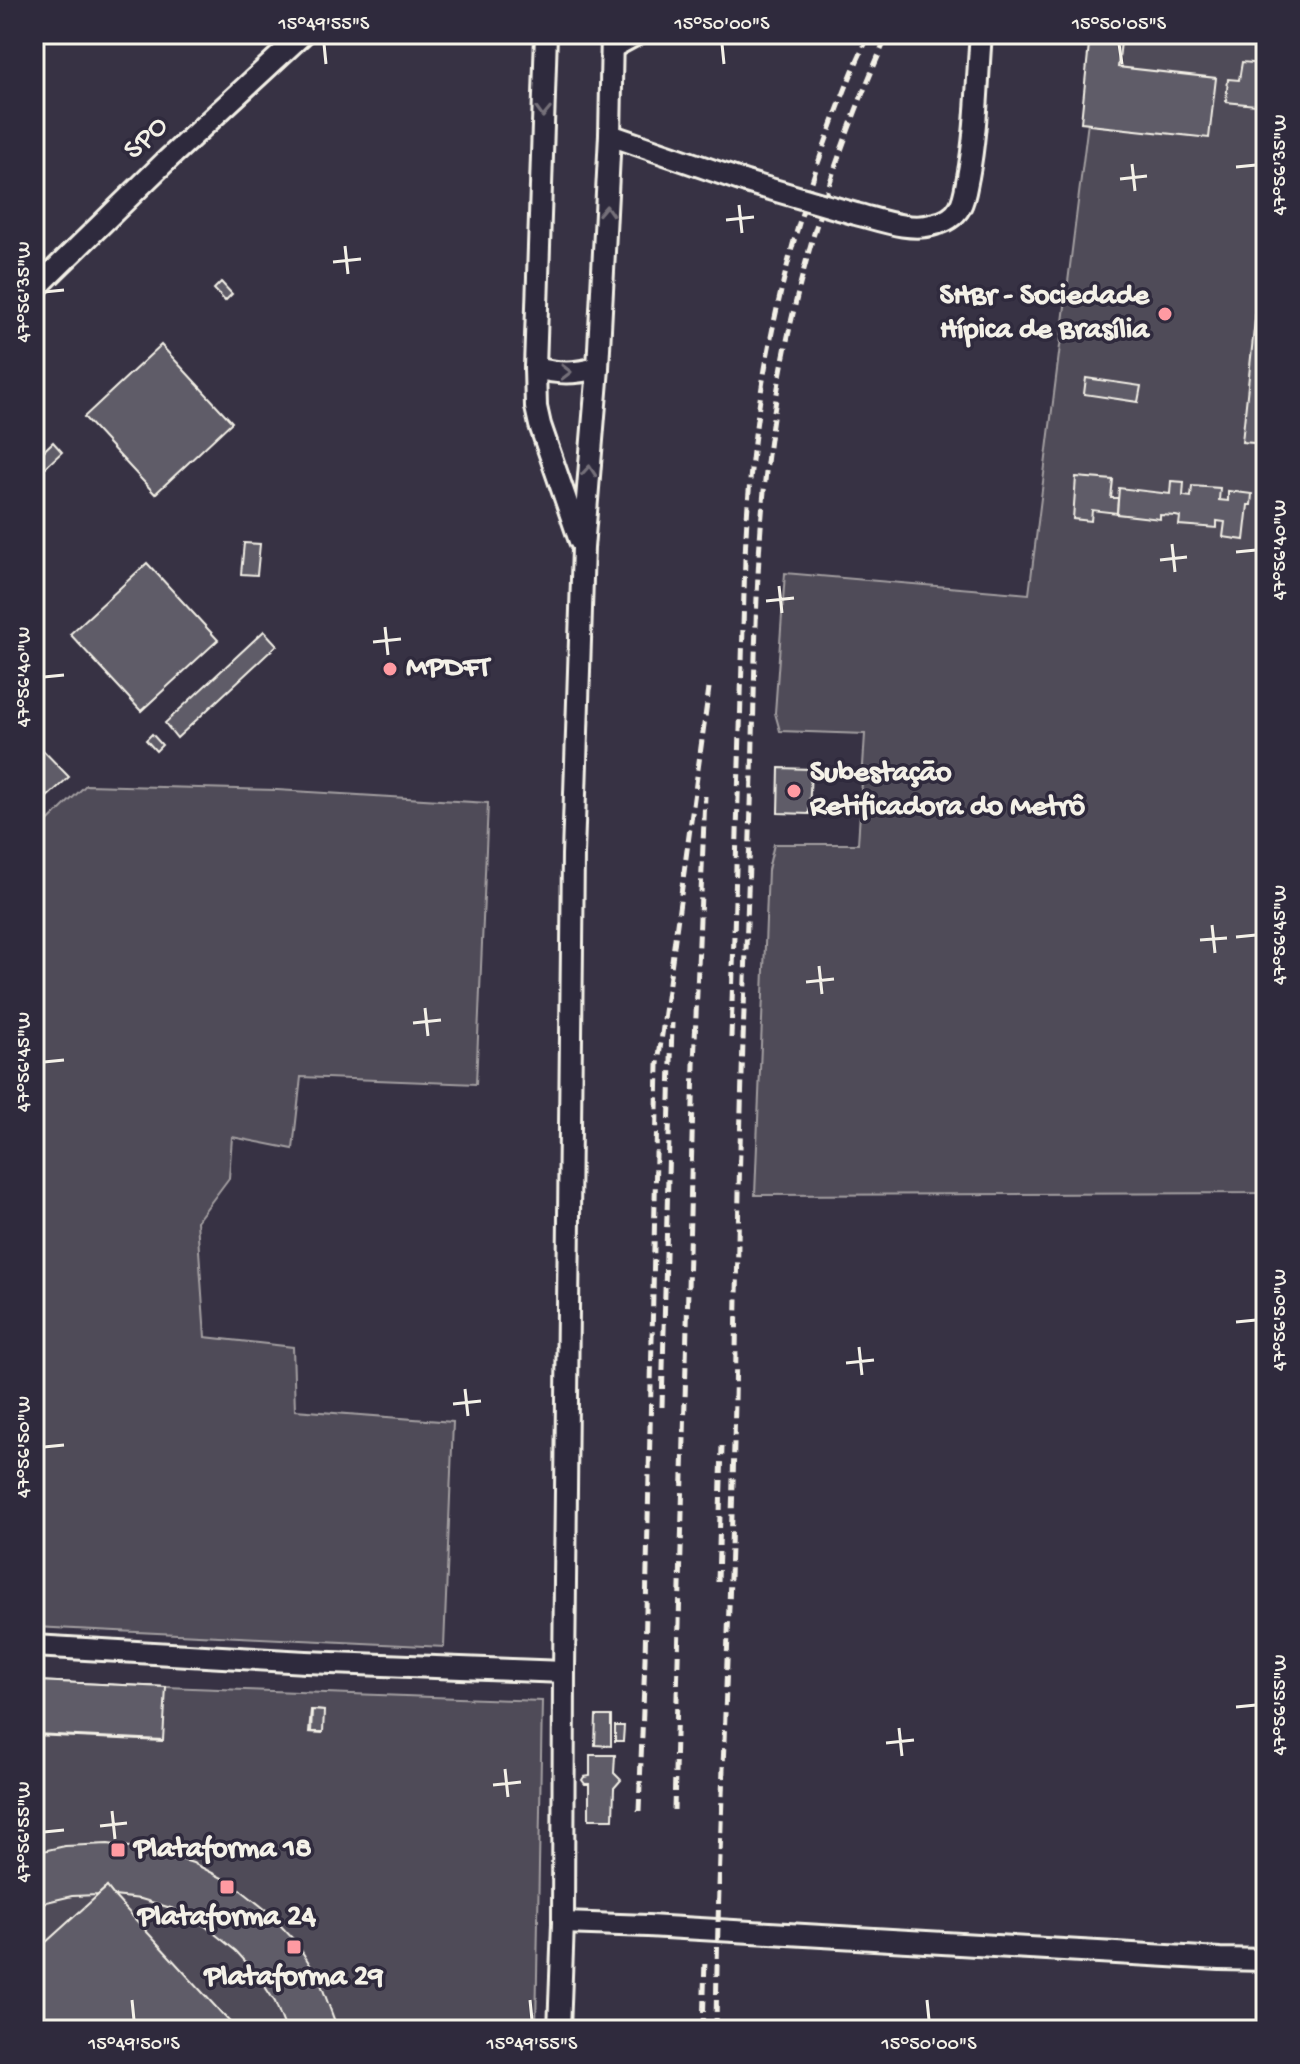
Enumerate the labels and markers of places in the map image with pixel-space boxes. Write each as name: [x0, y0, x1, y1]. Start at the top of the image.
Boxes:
place label: SHBr - Sociedade Hípica de Brasília: [939, 280, 1151, 349]
marker: SHBr - Sociedade Hípica de Brasília: [1156, 305, 1174, 323]
place label: MPDFT: [406, 652, 492, 687]
marker: MPDFT: [381, 660, 399, 678]
place label: Subestação Retificadora do Metrô: [809, 757, 1085, 826]
marker: Subestação Retificadora do Metrô: [785, 782, 803, 800]
place label: Plataforma 18: [132, 1833, 312, 1868]
marker: Plataforma 18: [109, 1841, 127, 1859]
marker: Plataforma 24: [218, 1878, 236, 1896]
place label: Plataforma 24: [136, 1901, 317, 1936]
marker: Plataforma 29: [285, 1938, 303, 1956]
place label: Plataforma 29: [203, 1961, 383, 1996]

